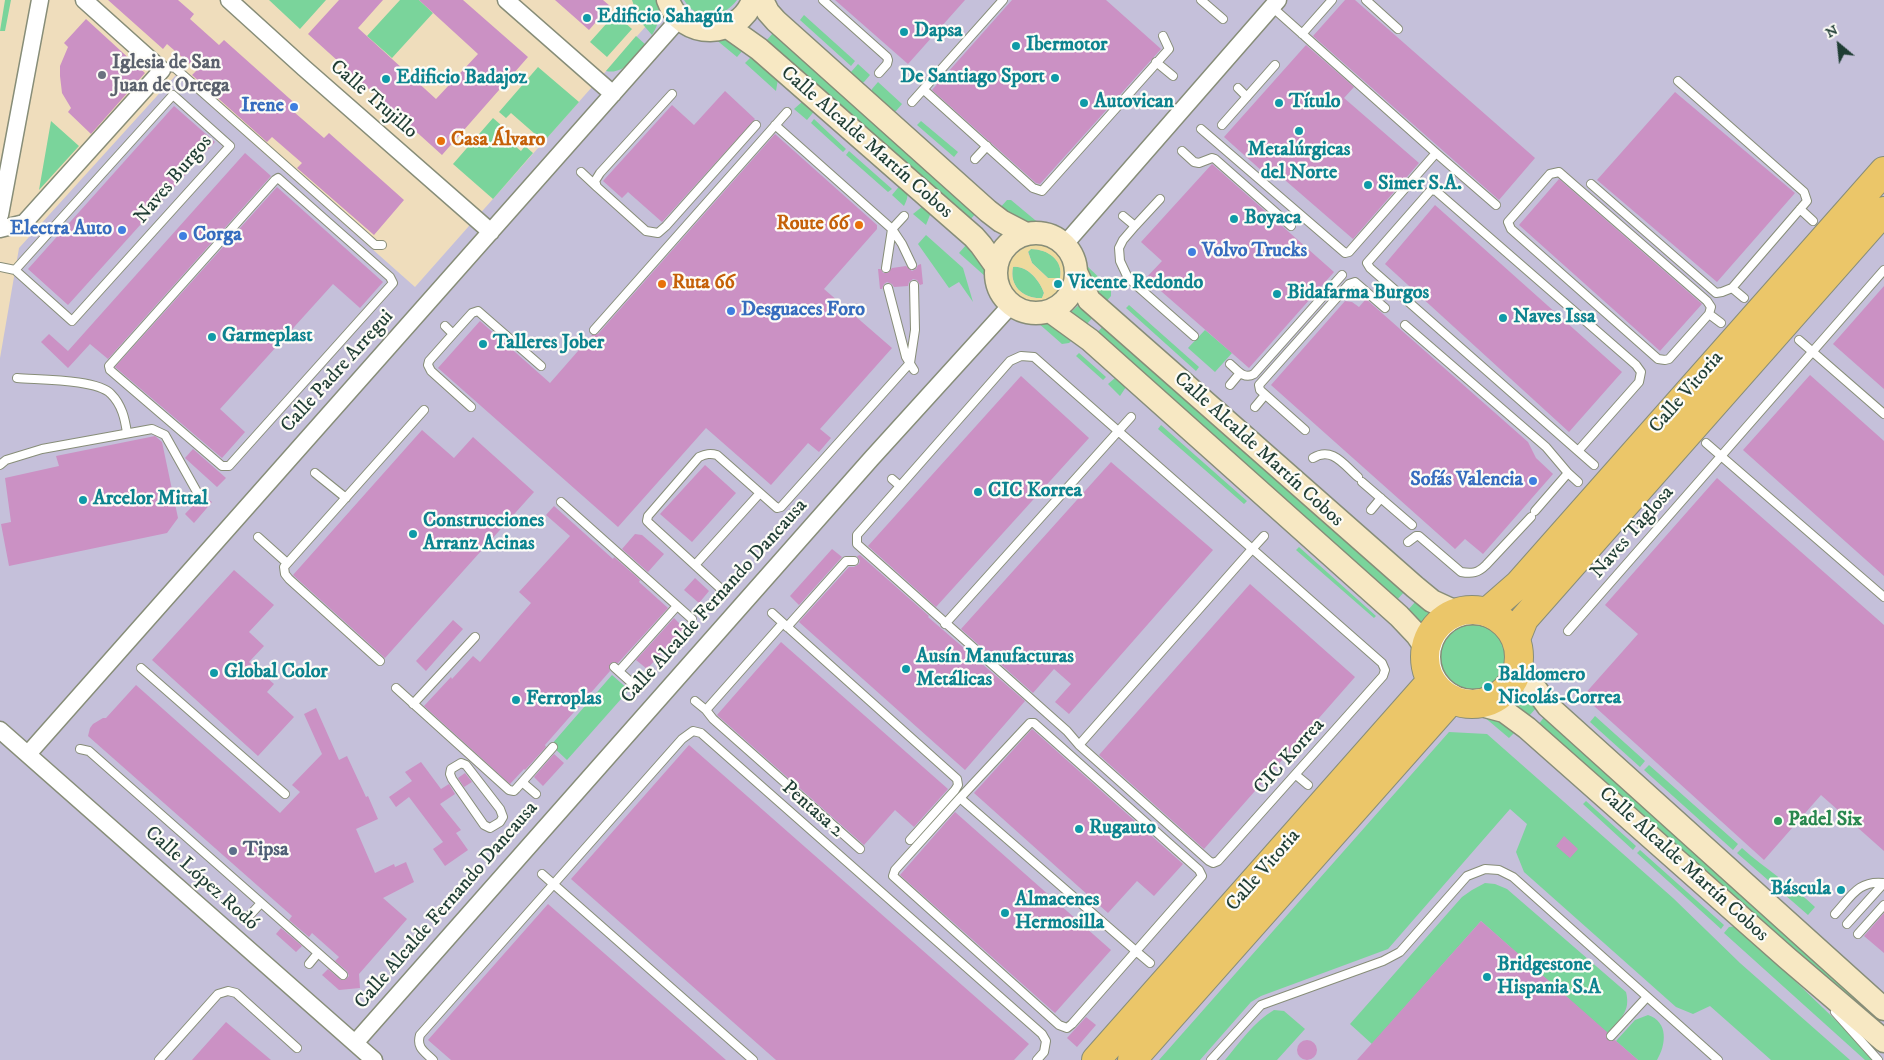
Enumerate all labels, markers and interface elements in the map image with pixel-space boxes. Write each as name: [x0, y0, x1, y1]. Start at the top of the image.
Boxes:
place label: Edificio Sahagún: [597, 6, 733, 30]
marker: Edificio Sahagún: [581, 12, 593, 24]
place label: Dapsa: [914, 20, 963, 44]
north arrow: [1814, 20, 1864, 70]
text: N: [1823, 21, 1841, 42]
marker: Dapsa: [898, 26, 910, 38]
place label: Ibermotor: [1026, 34, 1108, 58]
marker: Ibermotor: [1010, 40, 1022, 52]
place label: Iglesia de San Juan de Ortega: [112, 52, 230, 99]
street label: Calle Trujillo: [324, 55, 422, 145]
street label: Calle Alcalde Martín Cobos: [775, 62, 957, 224]
place label: De Santiago Sport: [900, 66, 1045, 90]
place label: Edificio Badajoz: [396, 67, 527, 91]
marker: Iglesia de San Juan de Ortega: [96, 69, 108, 81]
marker: De Santiago Sport: [1049, 72, 1061, 84]
marker: Edificio Badajoz: [380, 73, 392, 85]
place label: Autovican: [1094, 91, 1174, 115]
place label: Título: [1289, 91, 1341, 115]
place label: Irene: [241, 95, 284, 119]
marker: Autovican: [1078, 97, 1090, 109]
marker: Título: [1273, 97, 1285, 109]
marker: Irene: [288, 101, 300, 113]
marker: Metalúrgicas del Norte: [1293, 125, 1305, 137]
place label: Casa Álvaro: [451, 129, 545, 153]
street label: Naves Burgos: [130, 131, 218, 229]
marker: Casa Álvaro: [435, 135, 447, 147]
place label: Metalúrgicas del Norte: [1248, 139, 1350, 186]
place label: Simer S.A.: [1378, 173, 1462, 197]
marker: Simer S.A.: [1362, 179, 1374, 191]
place label: Boyaca: [1244, 207, 1301, 231]
place label: Route 66: [777, 213, 849, 237]
marker: Boyaca: [1228, 213, 1240, 225]
place label: Electra Auto: [10, 218, 112, 242]
marker: Route 66: [853, 219, 865, 231]
marker: Electra Auto: [116, 224, 128, 236]
place label: Corga: [193, 224, 242, 248]
marker: Corga: [177, 230, 189, 242]
place label: Volvo Trucks: [1202, 240, 1307, 264]
marker: Volvo Trucks: [1186, 246, 1198, 258]
place label: Ruta 66: [672, 272, 735, 296]
place label: Vicente Redondo: [1068, 272, 1203, 296]
marker: Ruta 66: [656, 278, 668, 290]
marker: Vicente Redondo: [1052, 278, 1064, 290]
place label: Bidafarma Burgos: [1287, 282, 1429, 306]
marker: Bidafarma Burgos: [1271, 288, 1283, 300]
place label: Desguaces Foro: [741, 299, 865, 323]
marker: Desguaces Foro: [725, 305, 737, 317]
street label: Calle Padre Arregui: [277, 306, 399, 438]
place label: Naves Issa: [1513, 306, 1595, 330]
marker: Naves Issa: [1497, 312, 1509, 324]
place label: Garmeplast: [222, 325, 313, 349]
marker: Garmeplast: [206, 331, 218, 343]
place label: Talleres Jober: [493, 332, 604, 356]
marker: Talleres Jober: [477, 338, 489, 350]
street label: Calle Vitoria: [1645, 347, 1729, 439]
street label: Calle Alcalde Martín Cobos: [1168, 367, 1348, 533]
place label: Sofás Valencia: [1410, 469, 1523, 493]
marker: Sofás Valencia: [1527, 475, 1539, 487]
place label: CIC Korrea: [988, 480, 1082, 504]
street label: Naves Taglosa: [1586, 482, 1680, 584]
marker: CIC Korrea: [972, 486, 984, 498]
place label: Arcelor Mittal: [93, 488, 208, 512]
marker: Arcelor Mittal: [77, 494, 89, 506]
street label: Calle Alcalde Fernando Dancausa: [617, 495, 813, 709]
place label: Construcciones Arranz Acinas: [423, 510, 544, 557]
marker: Construcciones Arranz Acinas: [407, 528, 419, 540]
place label: Ausín Manufacturas Metálicas: [916, 646, 1074, 693]
place label: Global Color: [224, 661, 328, 685]
marker: Ausín Manufacturas Metálicas: [900, 663, 912, 675]
place label: Baldomero Nicolás-Correa: [1498, 664, 1621, 711]
marker: Global Color: [208, 667, 220, 679]
marker: Baldomero Nicolás-Correa: [1482, 681, 1494, 693]
place label: Ferroplas: [526, 688, 602, 712]
marker: Ferroplas: [510, 694, 522, 706]
street label: CIC Korrea: [1250, 714, 1330, 800]
street label: Pentasa 2: [776, 777, 848, 843]
street label: Calle Alcalde Martín Cobos: [1593, 782, 1773, 948]
street label: Calle Alcalde Fernando Dancausa: [350, 797, 544, 1015]
place label: Padel Six: [1788, 809, 1862, 833]
marker: Padel Six: [1772, 815, 1784, 827]
place label: Rugauto: [1089, 817, 1156, 841]
street label: Calle López Rodó: [139, 822, 263, 936]
marker: Rugauto: [1073, 823, 1085, 835]
street label: Calle Vitoria: [1222, 825, 1306, 917]
place label: Tipsa: [243, 839, 288, 863]
marker: Tipsa: [227, 845, 239, 857]
place label: Báscula: [1770, 878, 1831, 902]
marker: Báscula: [1835, 884, 1847, 896]
place label: Almacenes Hermosilla: [1015, 889, 1104, 936]
marker: Almacenes Hermosilla: [999, 907, 1011, 919]
place label: Bridgestone Hispania S.A: [1497, 954, 1601, 1001]
marker: Bridgestone Hispania S.A: [1481, 971, 1493, 983]

